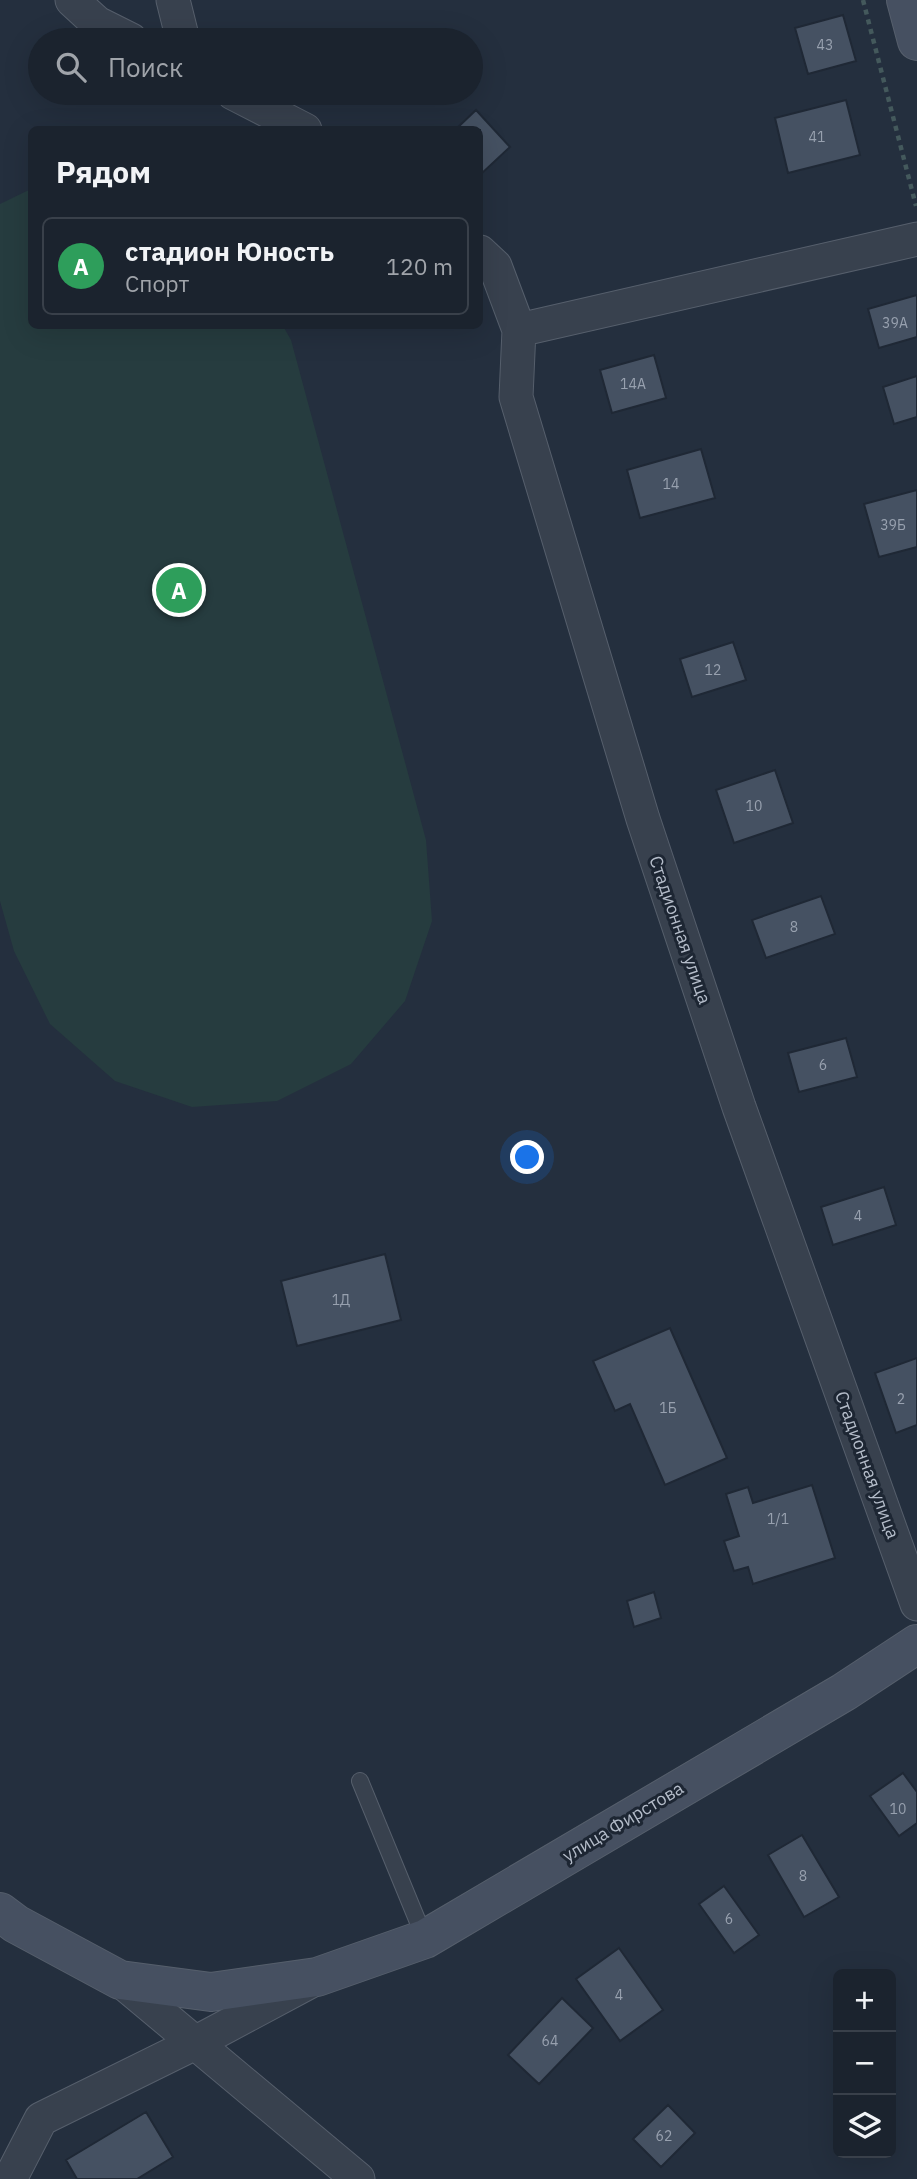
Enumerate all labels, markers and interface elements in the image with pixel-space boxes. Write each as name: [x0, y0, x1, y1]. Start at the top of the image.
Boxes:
search box: [28, 28, 483, 105]
house number: 43: [817, 36, 833, 54]
icon: search: [52, 48, 90, 86]
text: Поиск: [108, 50, 183, 84]
house number: 41: [809, 128, 825, 146]
text: Рядом: [56, 152, 151, 191]
text: стадион Юность: [125, 234, 334, 268]
text: A: [73, 251, 89, 281]
text: 120 m: [386, 251, 453, 281]
text: Спорт: [125, 268, 189, 298]
house number: 39А: [882, 314, 908, 332]
house number: 14А: [620, 375, 646, 393]
house number: 14: [663, 475, 679, 493]
house number: 39Б: [880, 516, 906, 534]
pin: A: [156, 564, 202, 616]
house number: 12: [705, 661, 721, 679]
house number: 10: [746, 797, 762, 815]
street label: Стадионная улица: [644, 853, 717, 1007]
house number: 8: [790, 918, 798, 936]
house number: 6: [819, 1056, 827, 1074]
your location: [510, 1140, 544, 1174]
house number: 4: [854, 1207, 862, 1225]
house number: 1Д: [332, 1291, 350, 1309]
street label: Стадионная улица: [830, 1388, 905, 1542]
house number: 2: [897, 1390, 905, 1408]
house number: 1Б: [659, 1399, 677, 1417]
house number: 1/1: [767, 1510, 789, 1528]
street label: улица Фирстова: [558, 1776, 688, 1867]
house number: 10: [890, 1800, 906, 1818]
house number: 8: [799, 1867, 807, 1885]
house number: 6: [725, 1910, 733, 1928]
map controls: [833, 1969, 896, 2158]
button: +: [833, 1969, 896, 2032]
house number: 4: [615, 1986, 623, 2004]
house number: 64: [542, 2032, 558, 2050]
button: −: [833, 2032, 896, 2095]
button: layers: [833, 2095, 896, 2158]
house number: 62: [656, 2127, 672, 2145]

